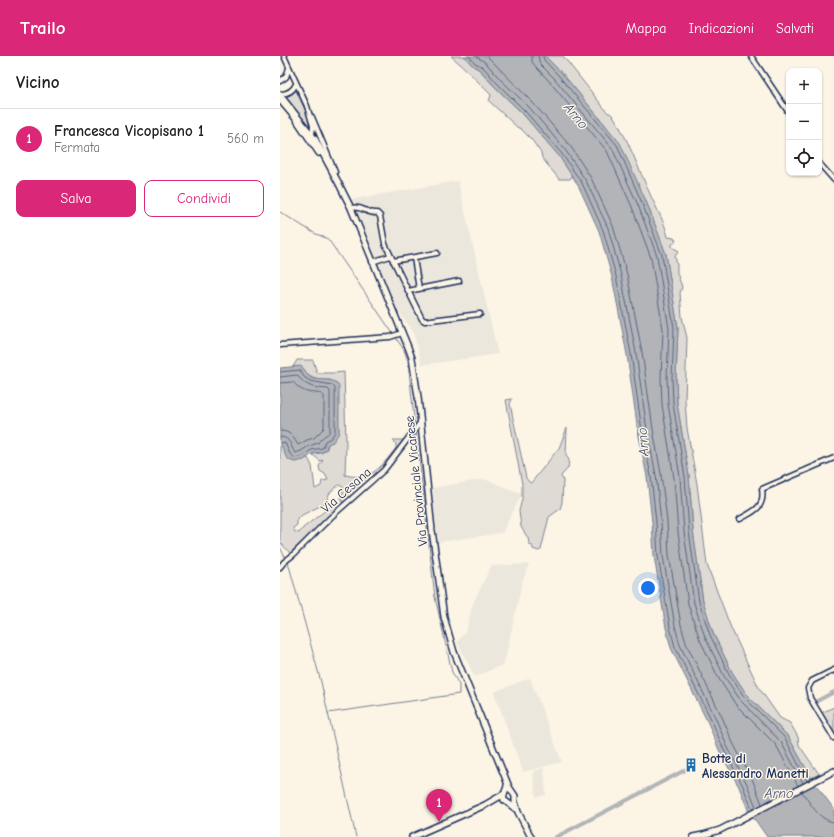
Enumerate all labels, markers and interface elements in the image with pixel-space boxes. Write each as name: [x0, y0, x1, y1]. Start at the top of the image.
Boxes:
text: Trailo: [20, 17, 66, 39]
text: Mappa: [626, 20, 667, 37]
text: Indicazioni: [689, 20, 754, 37]
text: Salvati: [776, 20, 814, 37]
map controls: [786, 68, 822, 176]
button: +: [786, 68, 822, 104]
text: Vicino: [16, 73, 59, 92]
water label: Arno: [560, 99, 592, 133]
button: −: [786, 104, 822, 140]
text: Francesca Vicopisano 1: [54, 122, 204, 140]
text: 1: [26, 131, 32, 146]
text: 560 m: [227, 131, 264, 146]
text: Fermata: [54, 140, 100, 155]
button: locate: [786, 140, 822, 176]
button: Salva: [16, 180, 136, 217]
button: Condividi: [144, 180, 264, 217]
street label: Via Provinciale Vicarese: [402, 414, 430, 547]
water label: Arno: [634, 427, 653, 458]
street label: Via Cesana: [318, 464, 374, 516]
your location: [638, 578, 658, 598]
place label: Botte di Alessandro Manetti: [702, 751, 809, 781]
building icon: Botte di Alessandro Manetti: [683, 757, 699, 773]
water label: Arno: [764, 785, 793, 802]
pin: 1: [426, 789, 452, 822]

